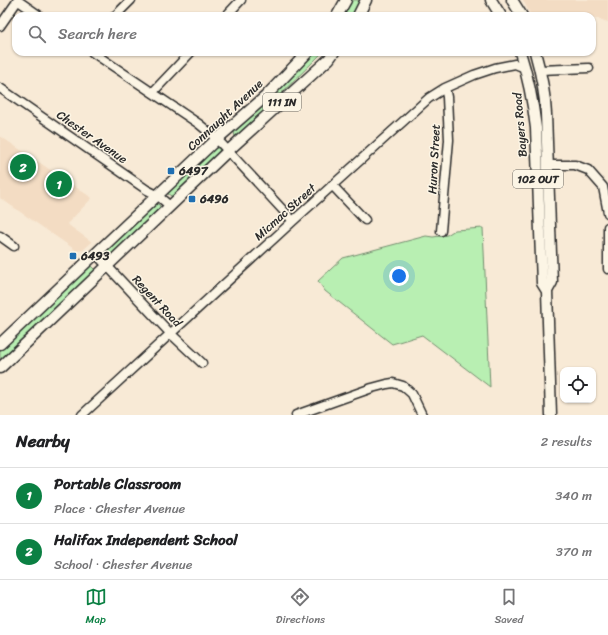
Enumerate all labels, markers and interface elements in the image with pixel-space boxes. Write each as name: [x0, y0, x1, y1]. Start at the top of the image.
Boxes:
search box: [12, 12, 596, 56]
text: Search here: [58, 21, 137, 47]
icon: search: [26, 23, 48, 45]
street label: Connaught Avenue: [182, 73, 268, 156]
street label: Bayers Road: [506, 90, 534, 158]
road number: 111 IN: [263, 93, 301, 111]
street label: Chester Avenue: [52, 104, 132, 170]
street label: Huron Street: [421, 123, 447, 195]
pin: 2: [10, 152, 36, 182]
place label: 6497: [178, 160, 209, 182]
marker: 6497: [166, 166, 176, 176]
pin: 1: [46, 169, 72, 199]
road number: 102 OUT: [513, 170, 563, 188]
street label: Micmac Street: [249, 177, 322, 246]
place label: 6496: [199, 188, 229, 210]
marker: 6496: [187, 194, 197, 204]
place label: 6493: [80, 245, 110, 267]
marker: 6493: [68, 251, 78, 261]
your location: [389, 266, 409, 286]
street label: Regent Road: [127, 269, 189, 334]
map controls: [560, 367, 596, 403]
button: locate: [560, 367, 596, 403]
text: Nearby: [16, 426, 70, 456]
text: 2 results: [541, 430, 592, 453]
text: Portable Classroom: [54, 471, 181, 497]
text: 1: [26, 484, 32, 507]
text: 340 m: [555, 484, 592, 507]
text: Place · Chester Avenue: [54, 497, 185, 520]
text: Halifax Independent School: [54, 527, 238, 553]
text: 2: [25, 540, 33, 563]
text: 370 m: [556, 540, 592, 563]
text: School · Chester Avenue: [54, 553, 192, 576]
tab: Map: [85, 586, 107, 629]
tab: Directions: [276, 586, 325, 629]
tab: Saved: [494, 586, 523, 629]

